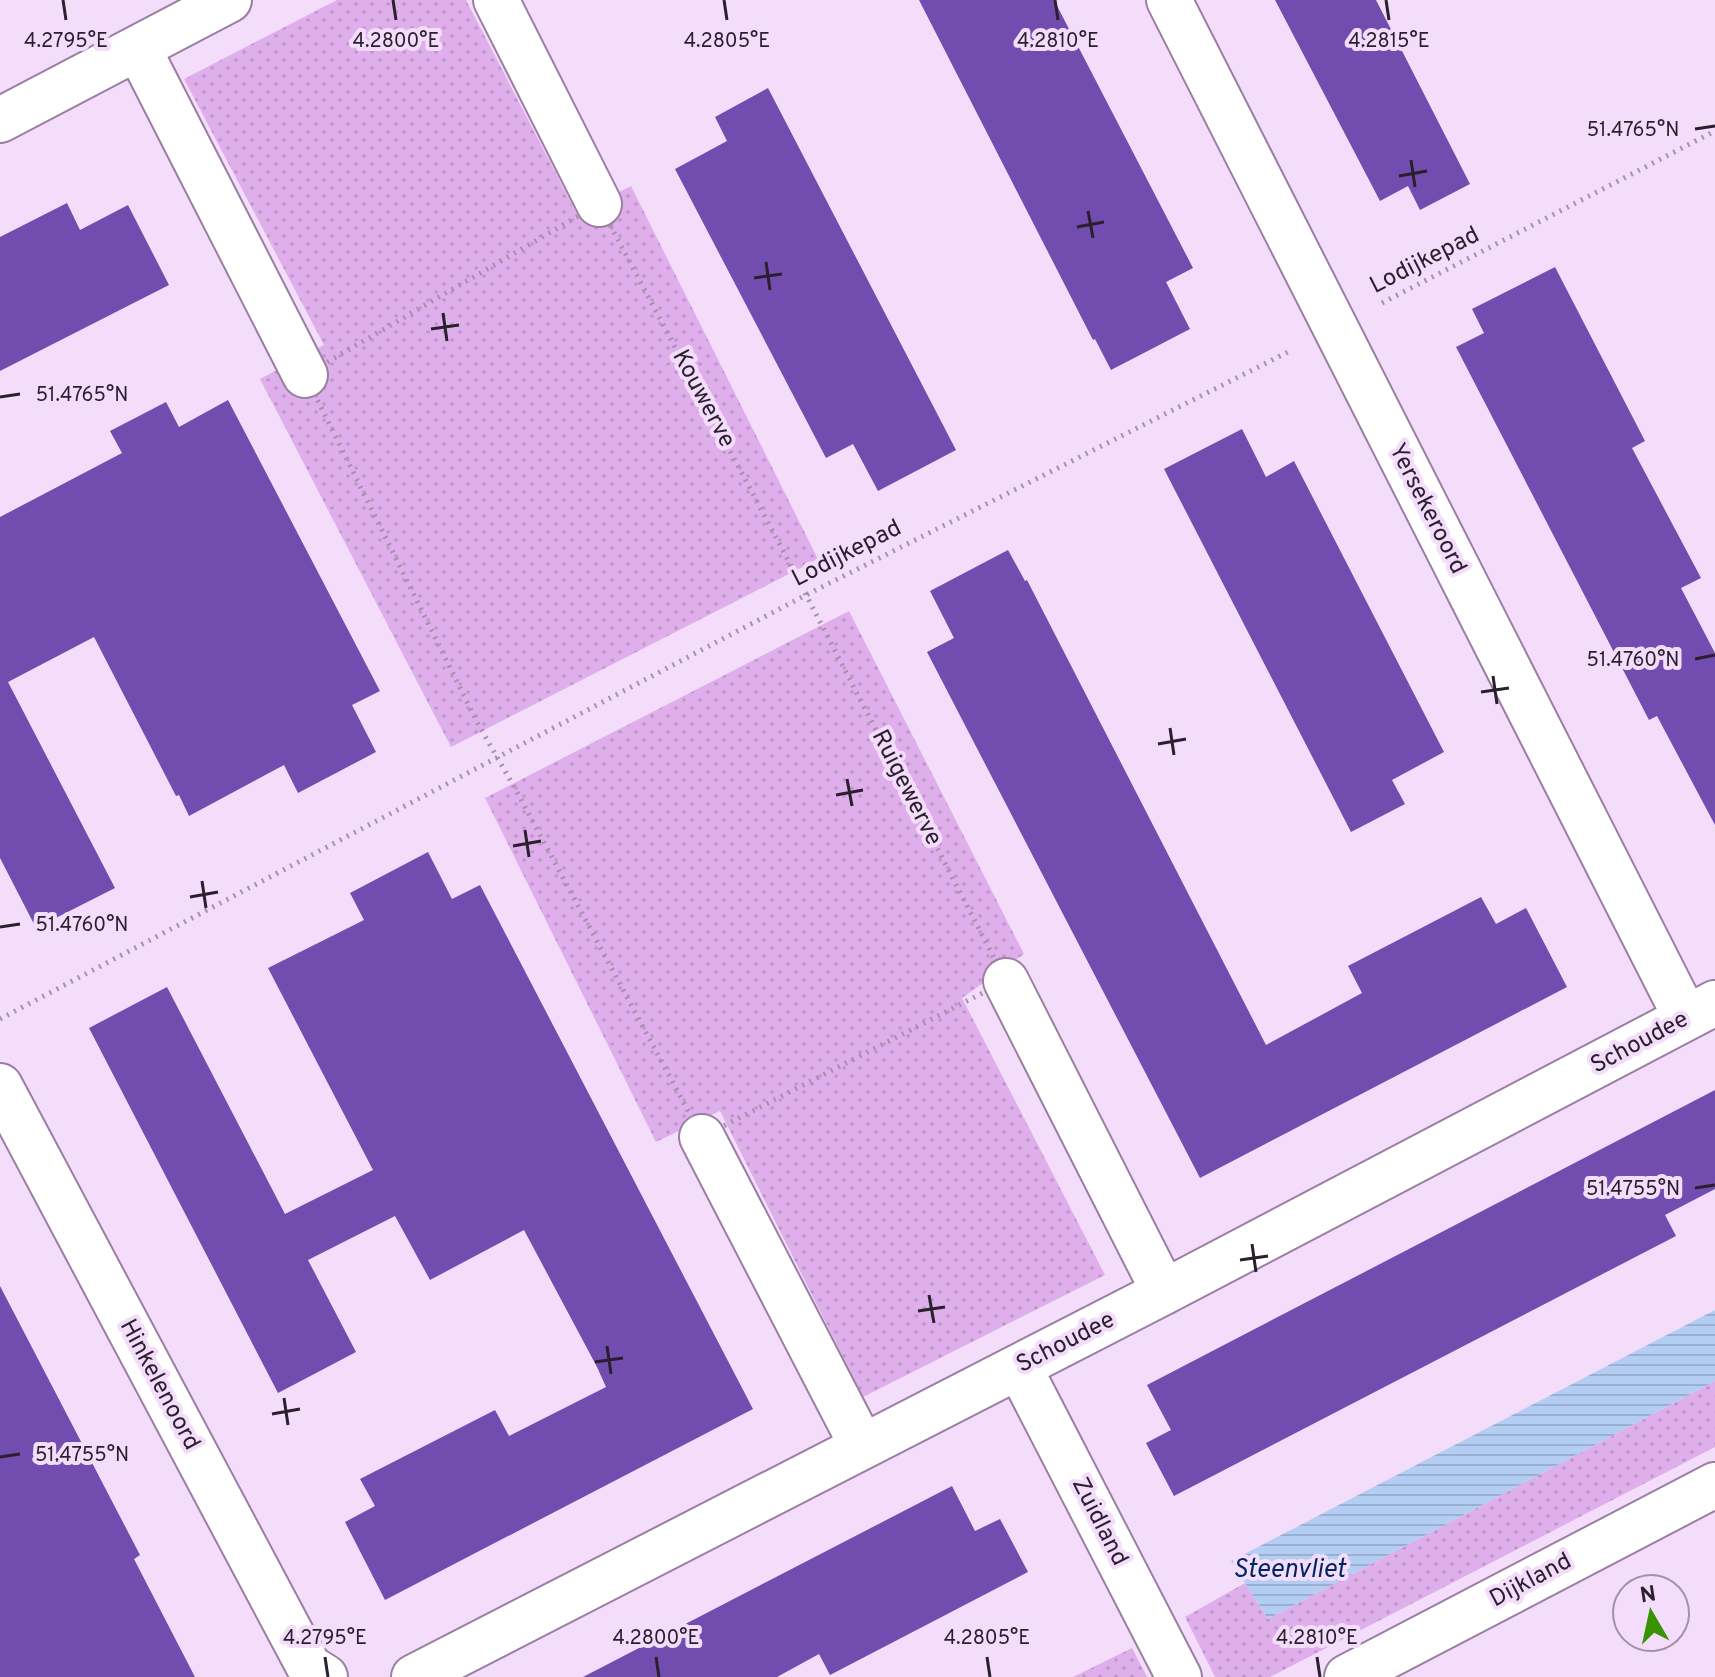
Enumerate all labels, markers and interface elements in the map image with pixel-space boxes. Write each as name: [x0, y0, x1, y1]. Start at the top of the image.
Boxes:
text: 4.2795°E: [24, 29, 108, 55]
text: 4.2800°E: [353, 29, 439, 55]
text: 4.2805°E: [684, 29, 770, 55]
text: 4.2810°E: [1017, 29, 1099, 55]
text: 4.2815°E: [1348, 29, 1430, 55]
text: 51.4765°N: [1587, 118, 1679, 144]
street label: Lodijkepad: [1365, 221, 1485, 301]
street label: Kouwerve: [665, 345, 741, 453]
text: 51.4765°N: [36, 383, 128, 409]
street label: Yersekeroord: [1381, 439, 1473, 579]
street label: Lodijkepad: [787, 514, 907, 594]
text: 51.4760°N: [1586, 648, 1680, 674]
street label: Ruigewerve: [864, 725, 948, 851]
text: 51.4760°N: [35, 913, 129, 939]
street label: Schoudee: [1586, 1005, 1694, 1081]
text: 51.4755°N: [1586, 1177, 1680, 1203]
street label: Schoudee: [1012, 1305, 1120, 1381]
street label: Hinkelenoord: [112, 1314, 206, 1456]
text: 51.4755°N: [35, 1443, 129, 1469]
street label: Zuidland: [1064, 1473, 1134, 1571]
street label: Dijkland: [1485, 1547, 1577, 1615]
water label: Steenvliet: [1233, 1554, 1347, 1587]
north arrow: [1611, 1573, 1691, 1653]
text: N: [1638, 1581, 1658, 1610]
text: 4.2795°E: [283, 1626, 367, 1652]
text: 4.2800°E: [613, 1626, 699, 1652]
text: 4.2805°E: [944, 1626, 1030, 1652]
text: 4.2810°E: [1276, 1626, 1358, 1652]

